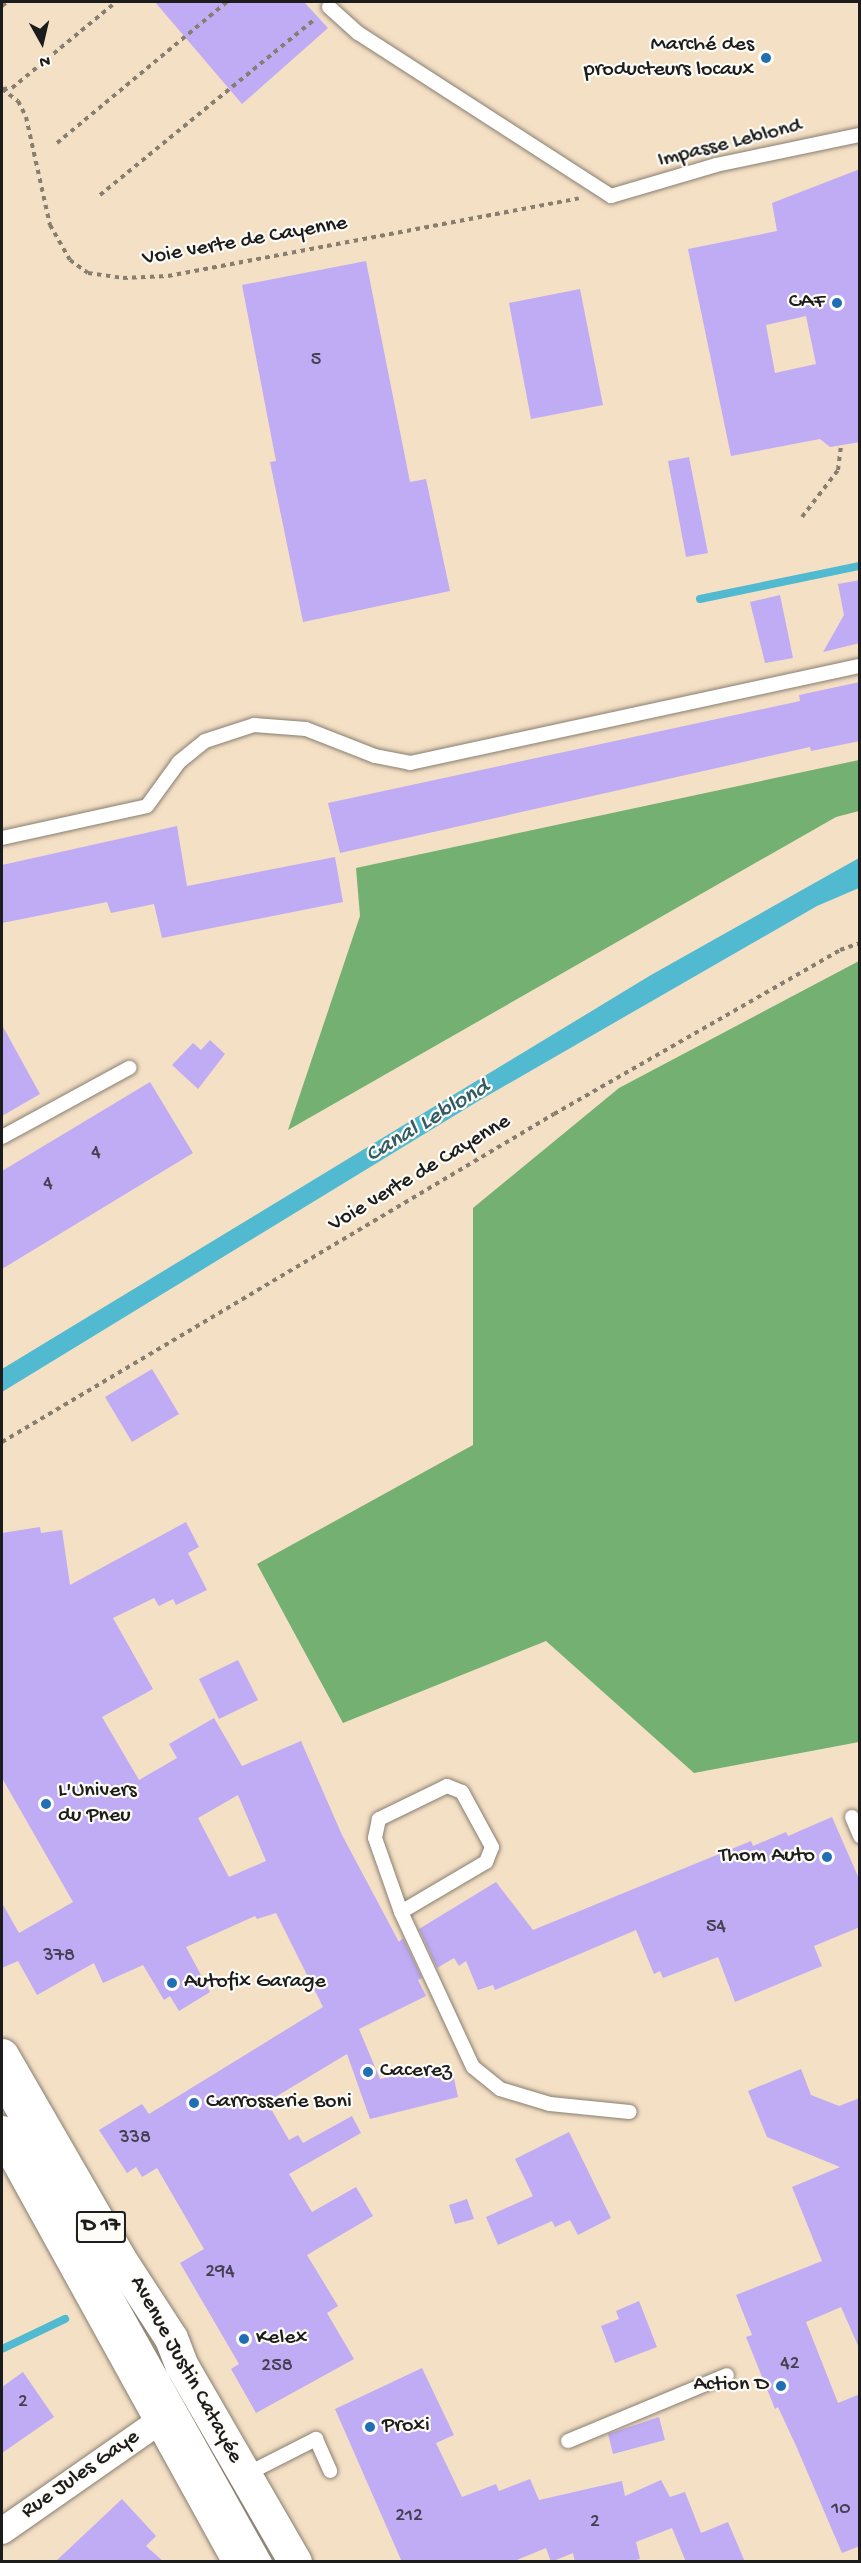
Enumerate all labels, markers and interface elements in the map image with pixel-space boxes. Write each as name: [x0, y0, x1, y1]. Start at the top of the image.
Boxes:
north arrow: [12, 12, 72, 72]
place label: Marché des producteurs locaux: [584, 32, 754, 84]
text: N: [38, 50, 51, 70]
marker: Marché des producteurs locaux: [759, 51, 773, 65]
street label: Impasse Leblond: [655, 113, 805, 175]
street label: Voie verte de Cayenne: [141, 211, 349, 273]
place label: CAF: [789, 290, 825, 316]
marker: CAF: [830, 296, 844, 310]
house number: 5: [311, 348, 321, 372]
water label: Canal Leblond: [361, 1074, 495, 1170]
street label: Voie verte de Cayenne: [324, 1109, 516, 1239]
house number: 4: [91, 1141, 101, 1165]
house number: 4: [43, 1172, 53, 1196]
place label: L'Univers du Pneu: [58, 1778, 137, 1830]
marker: L'Univers du Pneu: [39, 1797, 53, 1811]
place label: Thom Auto: [719, 1844, 815, 1870]
marker: Thom Auto: [820, 1850, 834, 1864]
house number: 54: [706, 1915, 726, 1939]
house number: 378: [43, 1944, 75, 1968]
place label: Autofix Garage: [184, 1970, 326, 1996]
marker: Autofix Garage: [165, 1976, 179, 1990]
place label: Cacerez: [380, 2059, 452, 2085]
marker: Cacerez: [361, 2065, 375, 2079]
place label: Carrosserie Boni: [206, 2090, 352, 2116]
marker: Carrosserie Boni: [187, 2096, 201, 2110]
house number: 338: [119, 2126, 151, 2150]
road number: D 17: [76, 2209, 126, 2245]
house number: 294: [205, 2260, 235, 2284]
street label: Avenue Justin Catayée: [123, 2272, 247, 2468]
place label: Kelex: [256, 2326, 307, 2352]
marker: Kelex: [237, 2332, 251, 2346]
house number: 42: [780, 2352, 800, 2376]
house number: 258: [261, 2354, 293, 2378]
place label: Action D: [693, 2373, 769, 2399]
marker: Action D: [774, 2379, 788, 2393]
house number: 2: [18, 2390, 28, 2414]
place label: Proxi: [382, 2414, 430, 2440]
marker: Proxi: [363, 2420, 377, 2434]
street label: Rue Jules Gaye: [17, 2425, 145, 2525]
house number: 10: [831, 2497, 851, 2521]
house number: 212: [395, 2504, 423, 2528]
house number: 2: [590, 2510, 600, 2534]

